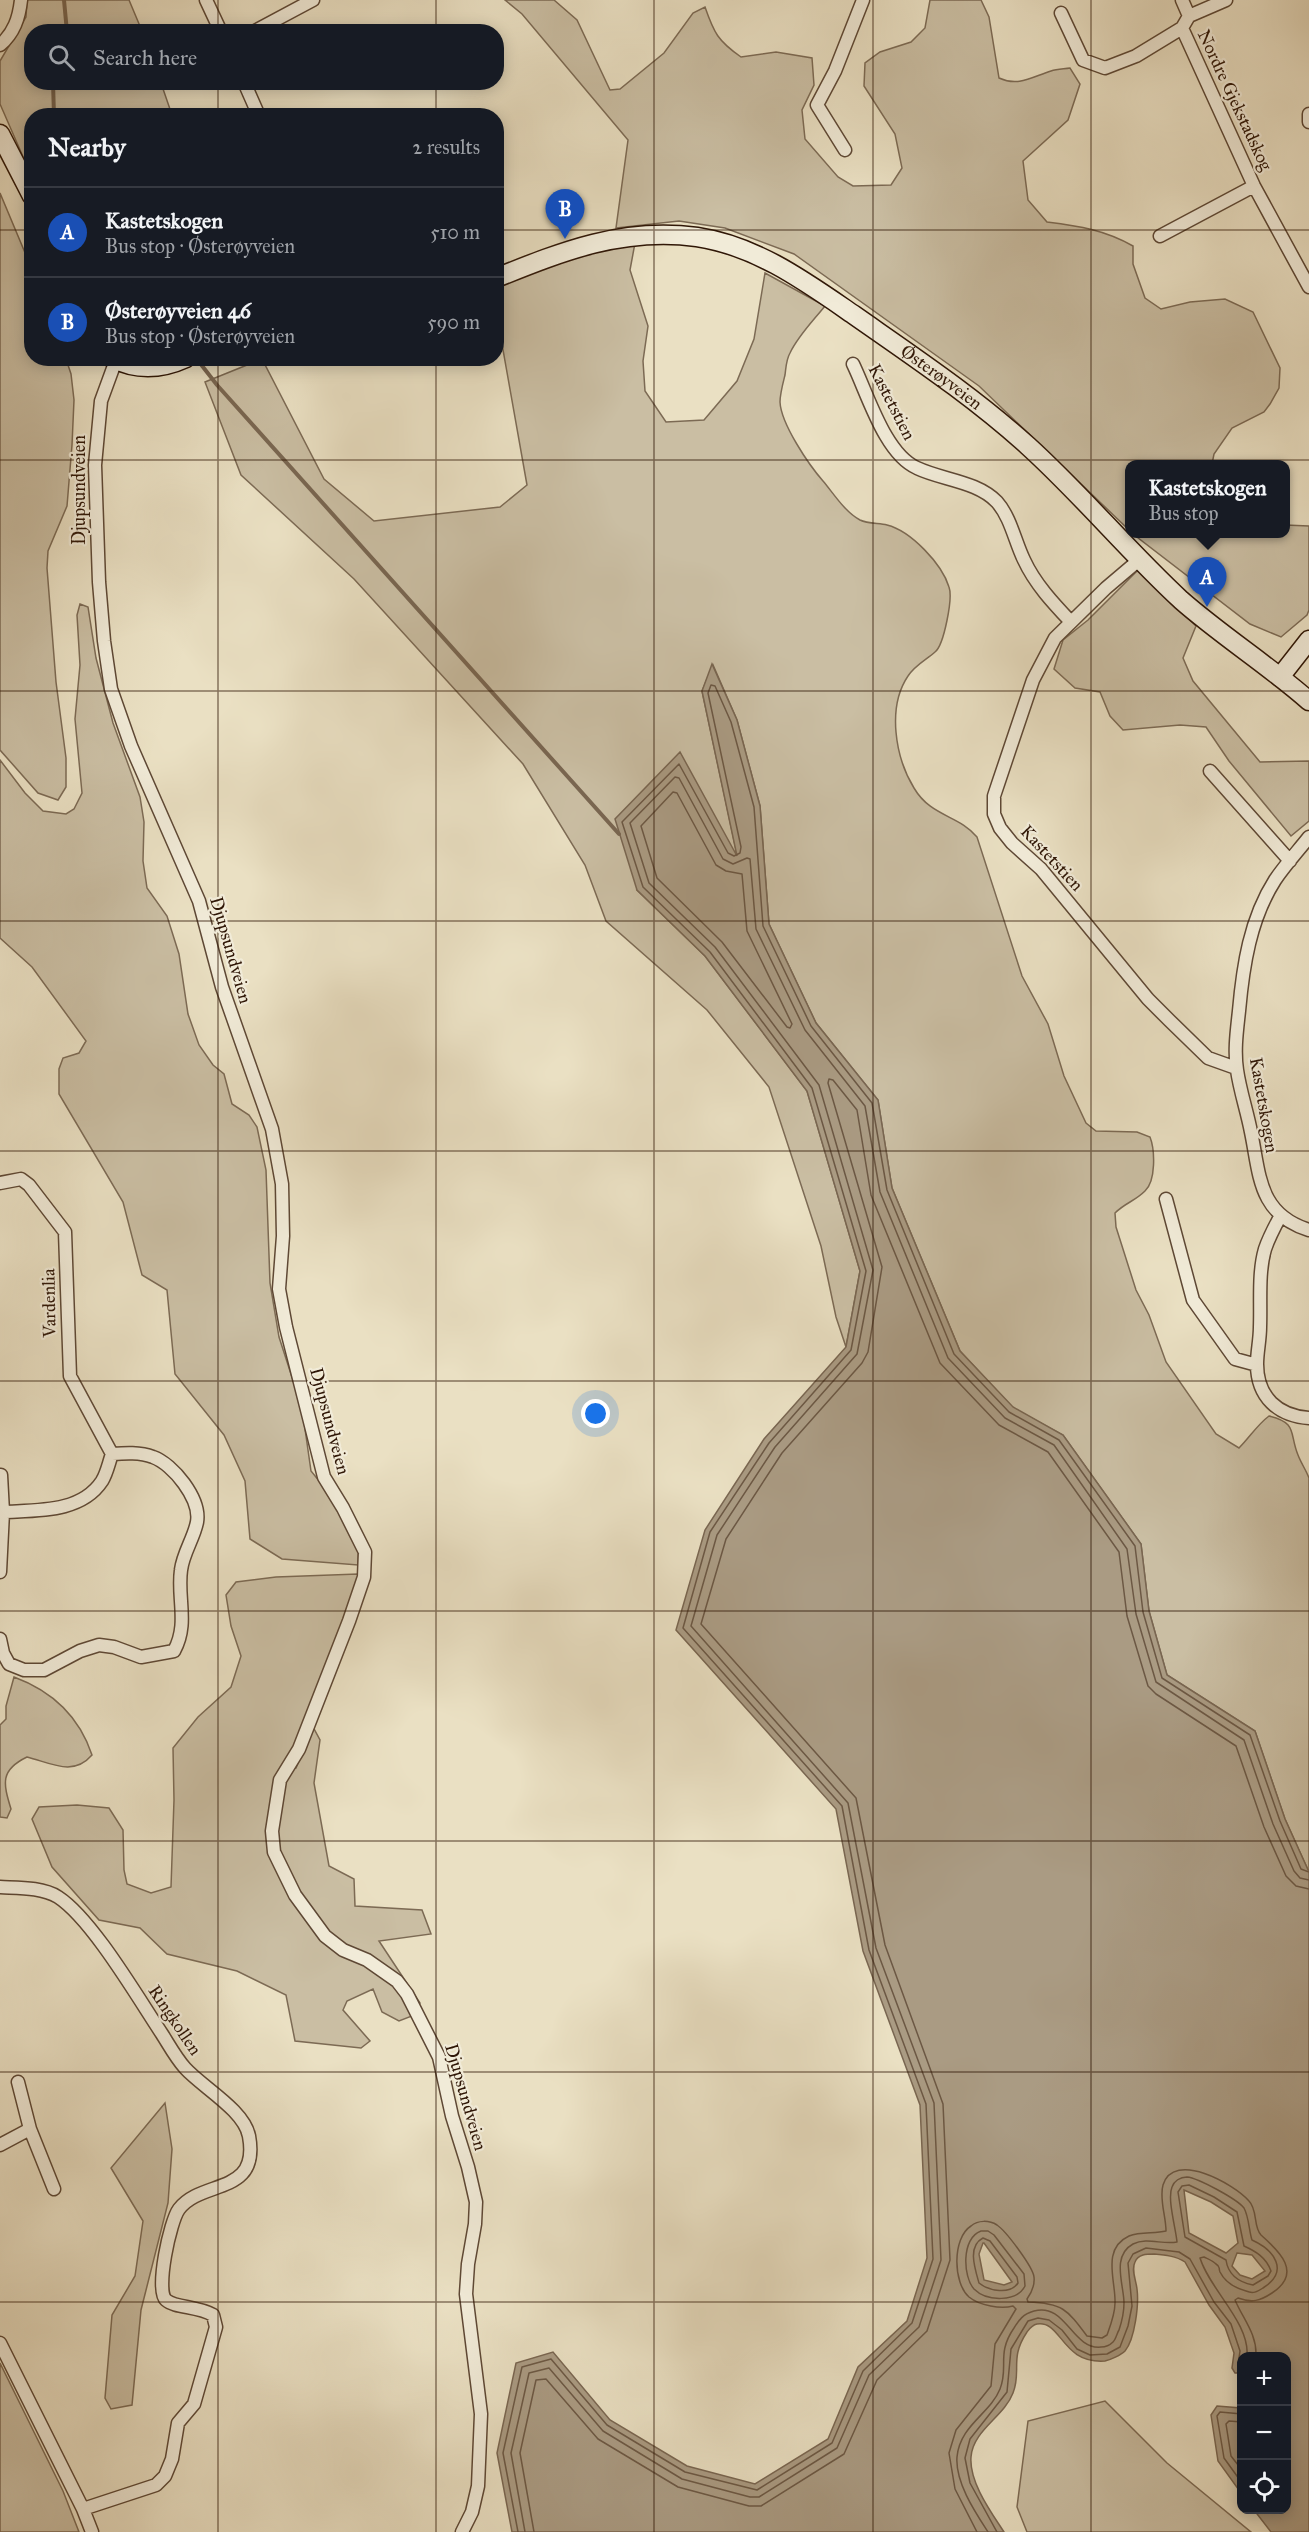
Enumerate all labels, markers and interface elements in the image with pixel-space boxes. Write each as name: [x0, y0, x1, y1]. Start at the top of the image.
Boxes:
search box: [24, 24, 504, 90]
street label: Nordre Gjekstadskog: [1192, 26, 1278, 175]
icon: search: [45, 41, 78, 74]
text: Search here: [93, 44, 197, 71]
text: Nearby: [48, 131, 126, 163]
text: 2 results: [412, 135, 480, 159]
pin: B: [546, 190, 584, 239]
text: Kastetskogen: [105, 207, 223, 234]
text: A: [61, 220, 74, 244]
text: 510 m: [430, 220, 480, 244]
text: Bus stop · Østerøyveien: [105, 234, 295, 258]
text: Østerøyveien 46: [105, 297, 251, 324]
text: B: [61, 310, 74, 334]
text: 590 m: [427, 310, 480, 334]
text: Bus stop · Østerøyveien: [105, 324, 295, 348]
street label: Østerøyveien: [896, 340, 987, 415]
street label: Kastetstien: [864, 360, 921, 444]
street label: Djupsundveien: [68, 435, 90, 545]
popup: [1125, 460, 1290, 538]
text: Kastetskogen: [1148, 474, 1267, 501]
text: Bus stop: [1148, 501, 1219, 525]
pin: A: [1188, 558, 1226, 607]
street label: Kastetstien: [1016, 820, 1088, 896]
street label: Djupsundveien: [205, 894, 257, 1006]
street label: Kastetskogen: [1244, 1055, 1283, 1155]
street label: Vardenlia: [37, 1268, 61, 1339]
street label: Djupsundveien: [305, 1365, 355, 1477]
your location: [581, 1399, 610, 1428]
street label: Ringkollen: [143, 1981, 207, 2060]
street label: Djupsundveien: [440, 2041, 492, 2153]
map controls: [1237, 2352, 1291, 2514]
button: +: [1237, 2352, 1291, 2406]
button: −: [1237, 2406, 1291, 2460]
button: locate: [1237, 2460, 1291, 2514]

